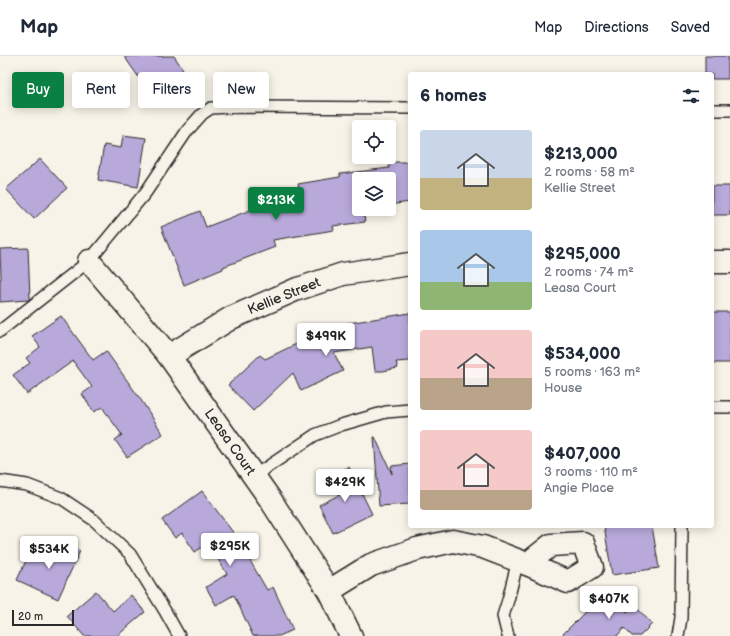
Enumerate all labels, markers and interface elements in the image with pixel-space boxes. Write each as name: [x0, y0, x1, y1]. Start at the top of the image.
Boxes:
text: Map: [20, 16, 58, 39]
text: Map: [534, 19, 562, 36]
text: Directions: [584, 19, 649, 36]
text: Saved: [671, 19, 710, 36]
chip: Buy: [12, 72, 64, 108]
chip: Rent: [72, 72, 130, 108]
chip: Filters: [138, 72, 205, 108]
chip: New: [213, 72, 269, 108]
icon: filters: [680, 85, 702, 107]
text: 6 homes: [420, 86, 487, 106]
map controls: [352, 120, 396, 216]
button: locate: [352, 120, 396, 164]
text: $213,000: [544, 144, 618, 164]
icon: home: [452, 146, 500, 194]
text: 2 rooms · 58 m²: [544, 164, 635, 180]
button: layers: [352, 172, 396, 216]
text: Kellie Street: [544, 180, 615, 196]
pin: $213K: [248, 187, 304, 221]
text: $213K: [257, 192, 295, 208]
text: $295,000: [544, 244, 621, 264]
icon: home: [452, 246, 500, 294]
text: 2 rooms · 74 m²: [544, 264, 634, 280]
street label: Kellie Street: [245, 273, 324, 318]
text: Leasa Court: [544, 280, 616, 296]
pin: $499K: [298, 323, 354, 357]
text: $499K: [306, 328, 346, 344]
text: $534,000: [544, 344, 621, 364]
icon: home: [452, 346, 500, 394]
text: 5 rooms · 163 m²: [544, 364, 641, 380]
text: House: [544, 380, 582, 396]
street label: Leasa Court: [201, 405, 260, 479]
text: $407,000: [544, 444, 621, 464]
icon: home: [452, 446, 500, 494]
text: 3 rooms · 110 m²: [544, 464, 638, 480]
pin: $429K: [317, 469, 373, 503]
text: $429K: [325, 474, 365, 490]
text: Angie Place: [544, 480, 614, 496]
pin: $295K: [202, 533, 258, 567]
pin: $534K: [21, 536, 77, 570]
text: $295K: [210, 538, 250, 554]
text: $534K: [29, 541, 69, 557]
pin: $407K: [581, 586, 637, 620]
text: $407K: [589, 591, 629, 607]
scale bar: [12, 608, 74, 627]
text: 20 m: [18, 610, 43, 623]

